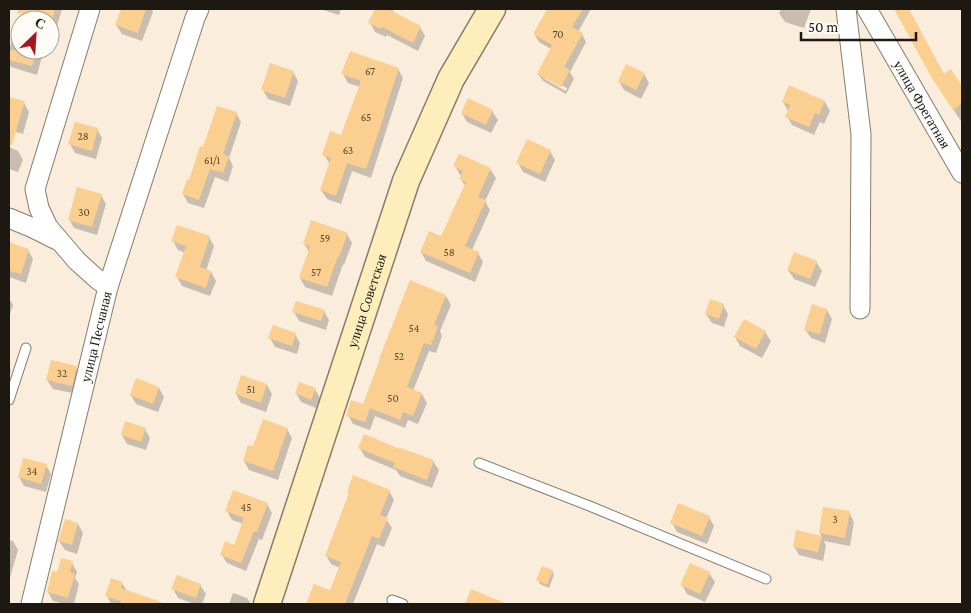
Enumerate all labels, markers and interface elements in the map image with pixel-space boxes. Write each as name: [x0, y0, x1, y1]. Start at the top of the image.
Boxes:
north arrow: [10, 10, 60, 60]
scale bar: [801, 10, 916, 42]
text: С: [33, 14, 48, 33]
text: 50 m: [808, 19, 838, 35]
house number: 70: [552, 28, 564, 40]
street label: улица Фрегатная: [890, 57, 954, 152]
house number: 67: [365, 65, 375, 77]
house number: 65: [361, 111, 371, 123]
house number: 28: [77, 130, 89, 142]
house number: 63: [343, 144, 353, 156]
house number: 61/1: [204, 154, 220, 166]
house number: 30: [78, 206, 90, 218]
house number: 59: [320, 232, 330, 244]
house number: 58: [443, 246, 455, 258]
street label: улица Советская: [344, 251, 390, 350]
house number: 57: [311, 266, 321, 278]
street label: улица Песчаная: [77, 289, 115, 384]
house number: 54: [409, 322, 420, 334]
house number: 52: [394, 350, 404, 362]
house number: 32: [57, 367, 67, 379]
house number: 51: [247, 383, 256, 395]
house number: 50: [387, 392, 399, 404]
house number: 34: [27, 465, 38, 477]
house number: 45: [241, 501, 251, 513]
house number: 3: [832, 513, 838, 525]

